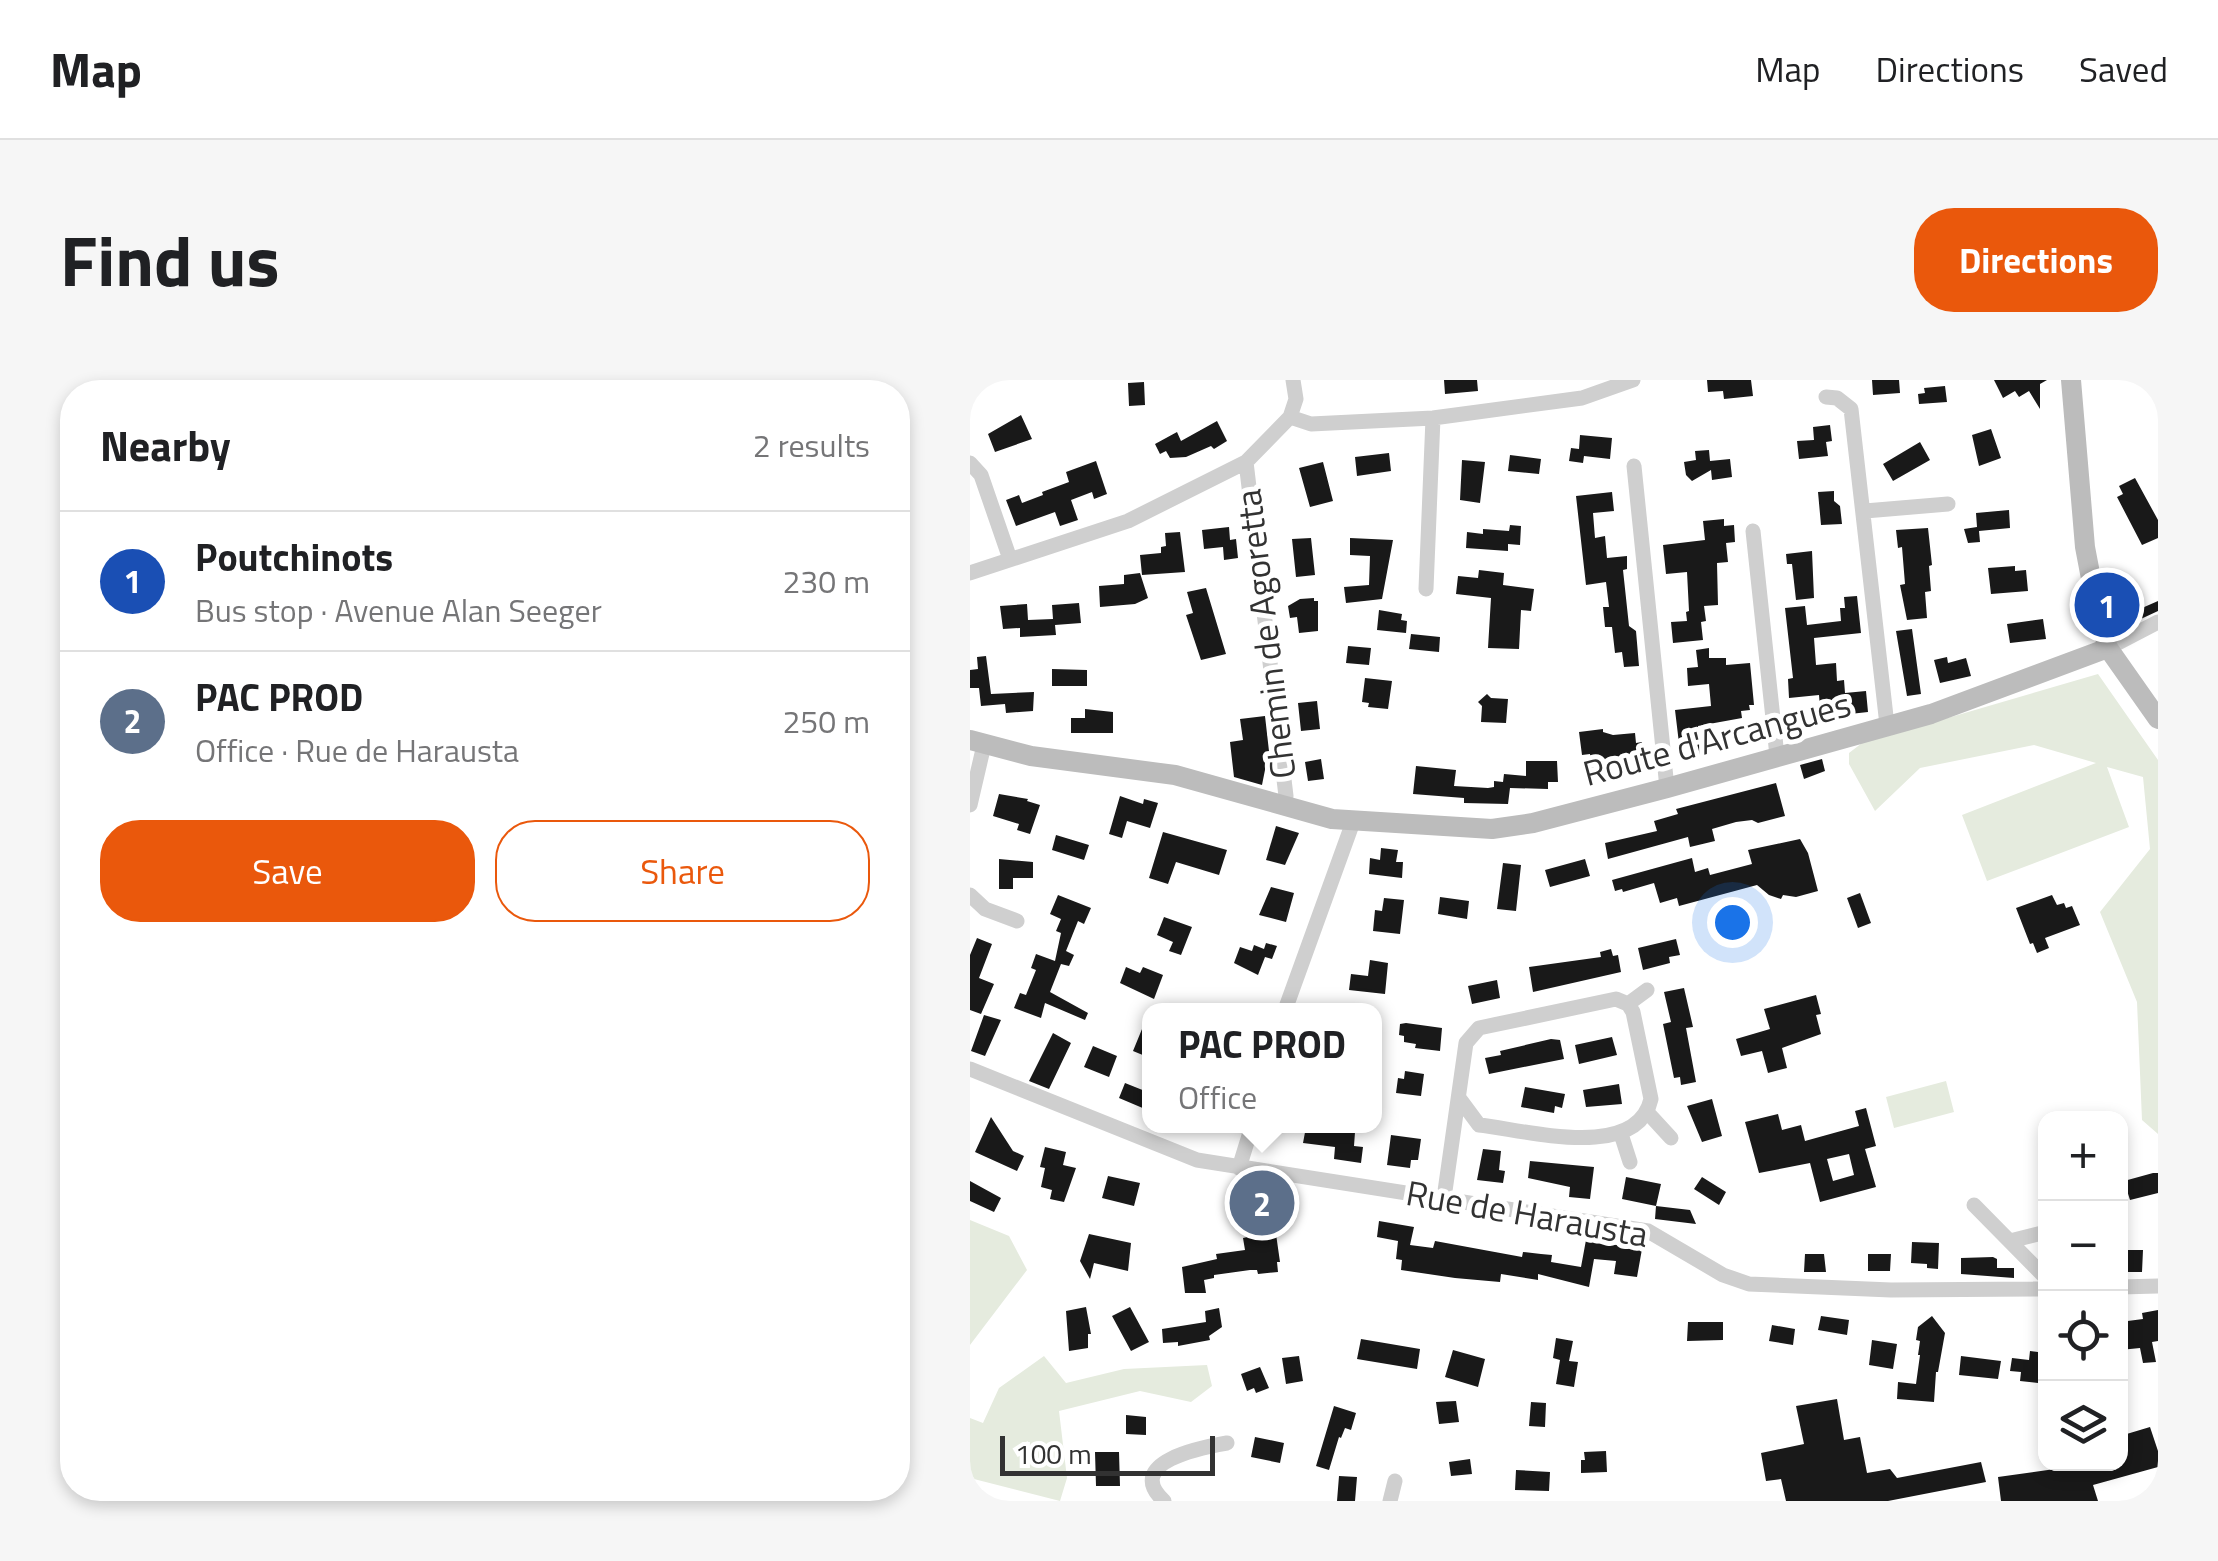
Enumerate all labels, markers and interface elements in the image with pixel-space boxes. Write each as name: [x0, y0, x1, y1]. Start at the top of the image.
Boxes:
text: Map: [50, 33, 142, 106]
text: Map: [1755, 42, 1821, 96]
text: Directions: [1876, 42, 2024, 96]
text: Saved: [2079, 42, 2168, 96]
text: Find us: [60, 207, 280, 313]
button: Directions: [1914, 208, 2158, 312]
text: Nearby: [100, 413, 231, 477]
text: 2 results: [753, 421, 870, 469]
street label: Chemin de Agoretta: [1220, 486, 1310, 782]
text: Poutchinots: [195, 528, 393, 586]
text: 1: [124, 557, 141, 605]
text: 230 m: [782, 557, 870, 605]
pin: 1: [2074, 568, 2140, 642]
text: Bus stop · Avenue Alan Seeger: [195, 586, 602, 634]
text: PAC PROD: [195, 668, 363, 726]
street label: Route d'Arcangues: [1577, 676, 1857, 800]
text: 2: [124, 697, 141, 745]
text: 250 m: [782, 697, 870, 745]
text: Office · Rue de Harausta: [195, 726, 519, 774]
button: Save: [100, 820, 475, 922]
button: Share: [495, 820, 870, 922]
your location: [1707, 897, 1758, 948]
popup: [1142, 1003, 1382, 1133]
text: PAC PROD: [1178, 1015, 1346, 1073]
text: Office: [1178, 1073, 1257, 1121]
map controls: [2038, 1111, 2128, 1471]
button: +: [2038, 1111, 2128, 1201]
street label: Rue de Harausta: [1402, 1165, 1652, 1261]
pin: 2: [1230, 1166, 1294, 1240]
button: −: [2038, 1201, 2128, 1291]
button: locate: [2038, 1291, 2128, 1381]
button: layers: [2038, 1381, 2128, 1471]
scale bar: [1000, 1431, 1215, 1476]
text: 100 m: [1015, 1432, 1092, 1475]

